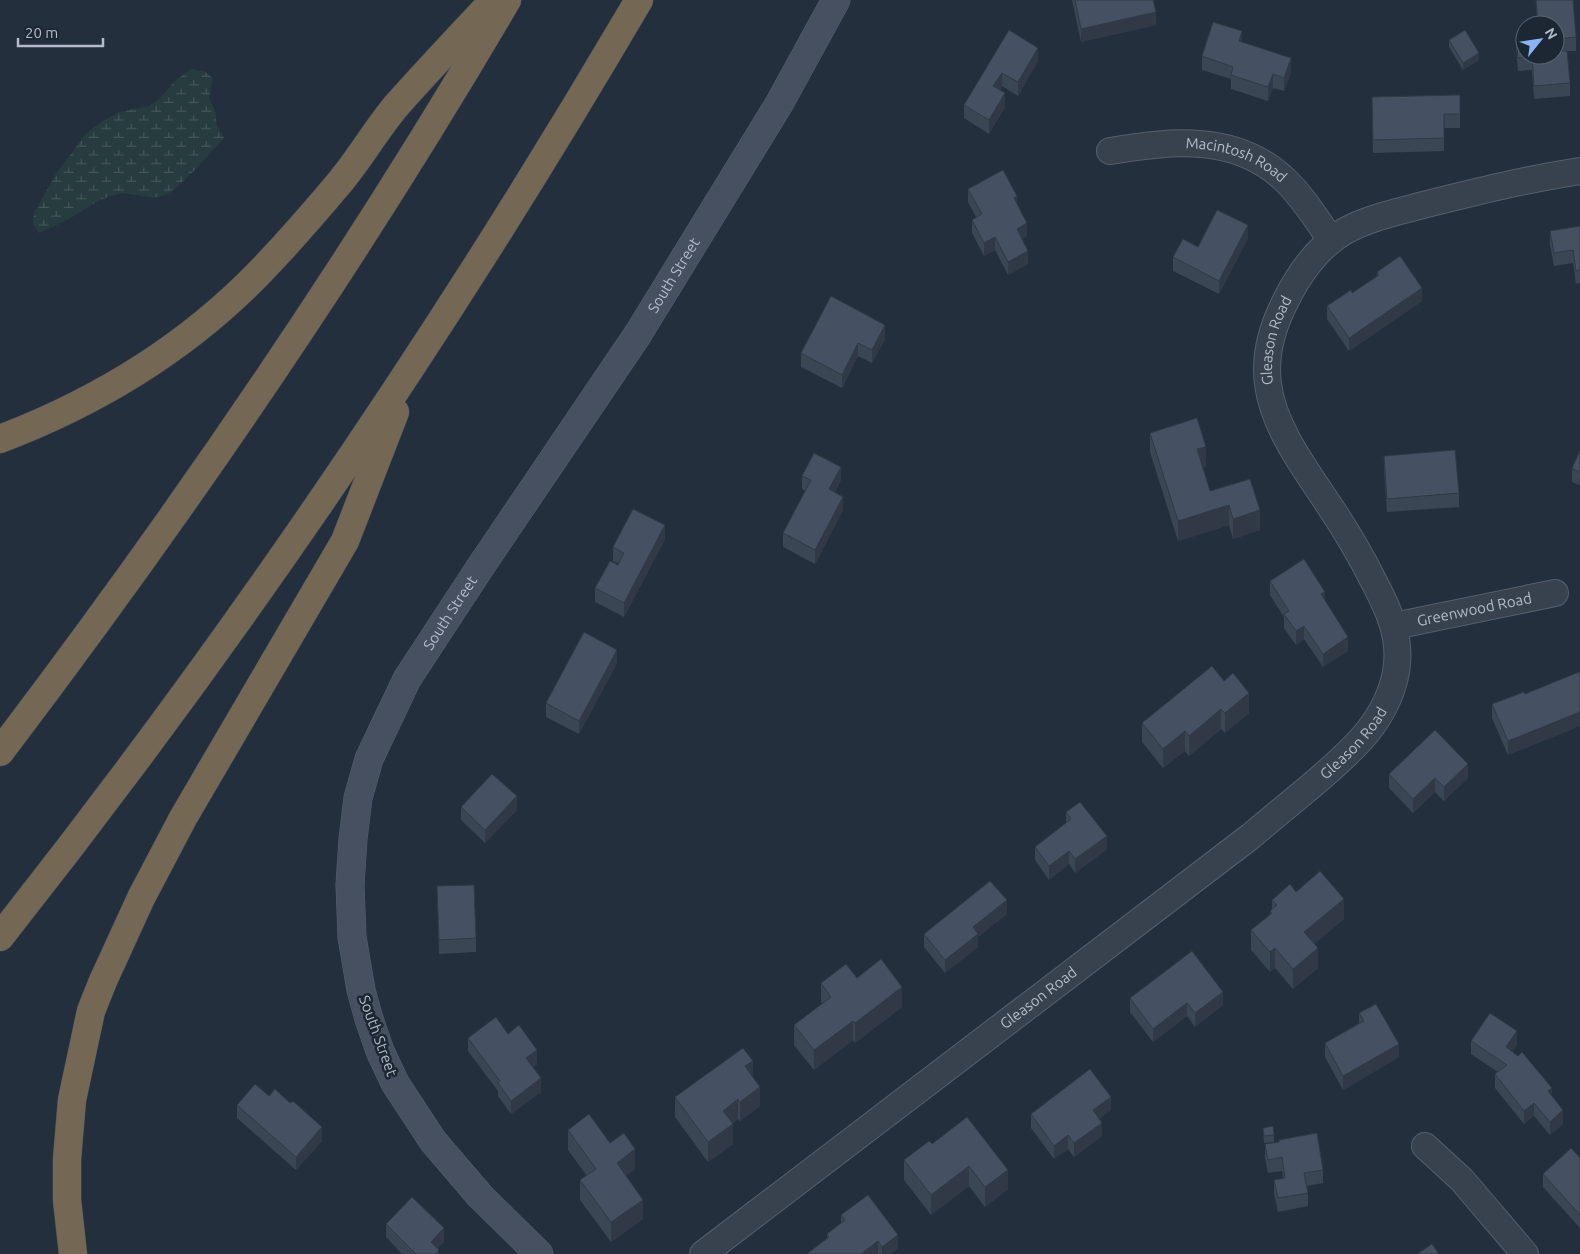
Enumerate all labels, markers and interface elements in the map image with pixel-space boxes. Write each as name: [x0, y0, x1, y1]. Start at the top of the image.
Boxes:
scale bar: [18, 15, 102, 47]
north arrow: [1515, 15, 1565, 65]
text: 20 m: [25, 24, 58, 41]
text: N: [1542, 25, 1561, 42]
street label: Macintosh Road: [1185, 134, 1290, 185]
street label: South Street: [644, 234, 703, 316]
street label: Gleason Road: [1258, 293, 1295, 386]
street label: South Street: [419, 572, 480, 653]
street label: Greenwood Road: [1415, 589, 1533, 629]
street label: Gleason Road: [1316, 704, 1390, 782]
street label: Gleason Road: [997, 963, 1080, 1032]
street label: South Street: [356, 993, 401, 1079]

